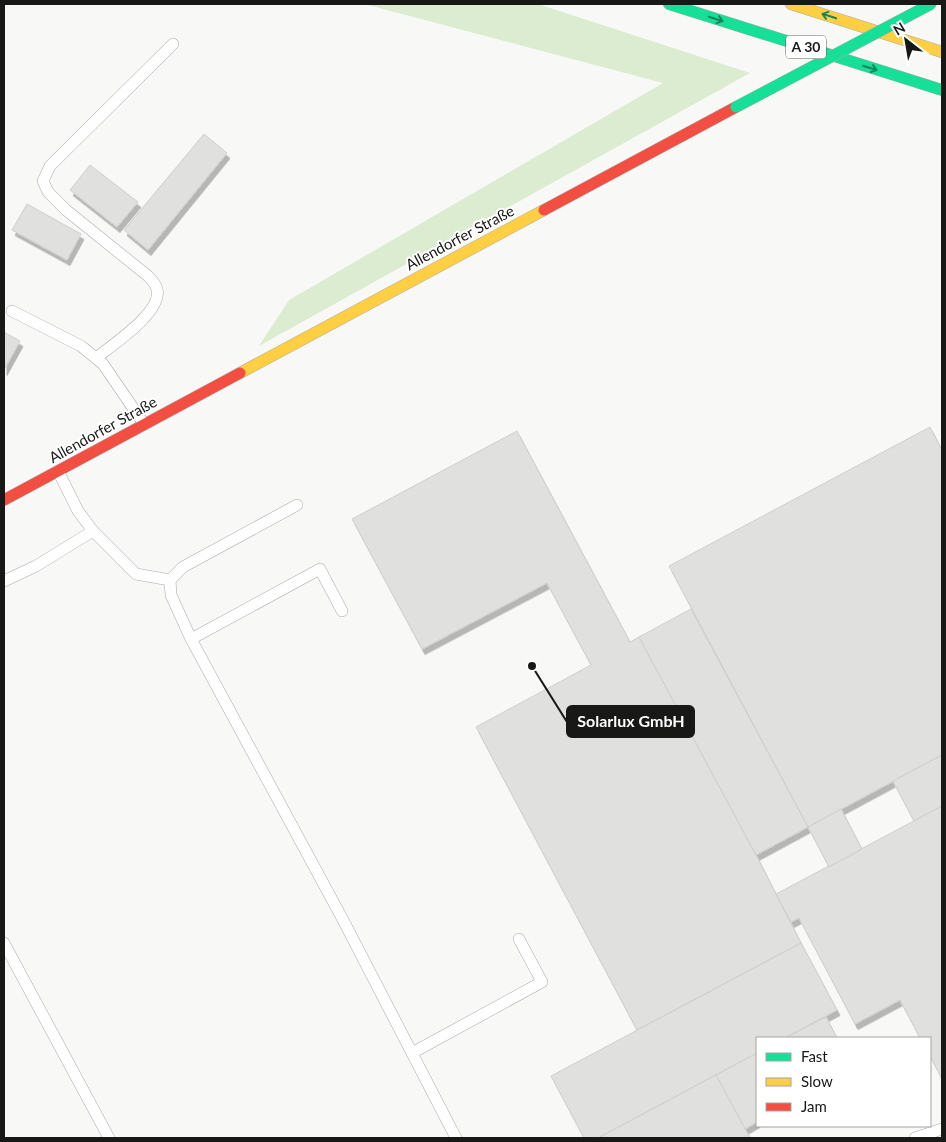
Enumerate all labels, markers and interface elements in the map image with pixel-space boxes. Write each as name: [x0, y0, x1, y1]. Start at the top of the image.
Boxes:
one-way arrow: [822, 11, 838, 20]
one-way arrow: [707, 14, 723, 24]
north arrow: [881, 15, 931, 65]
text: N: [890, 18, 908, 38]
road number: A 30: [786, 36, 826, 58]
one-way arrow: [862, 64, 878, 74]
street label: Allendorfer Straße: [402, 201, 517, 273]
street label: Allendorfer Straße: [46, 392, 160, 466]
callout: Solarlux GmbH: [567, 706, 694, 737]
text: Solarlux GmbH: [577, 711, 685, 730]
legend: [756, 1037, 931, 1127]
text: Fast: [801, 1047, 828, 1065]
text: Slow: [801, 1072, 833, 1090]
text: Jam: [801, 1097, 827, 1115]

